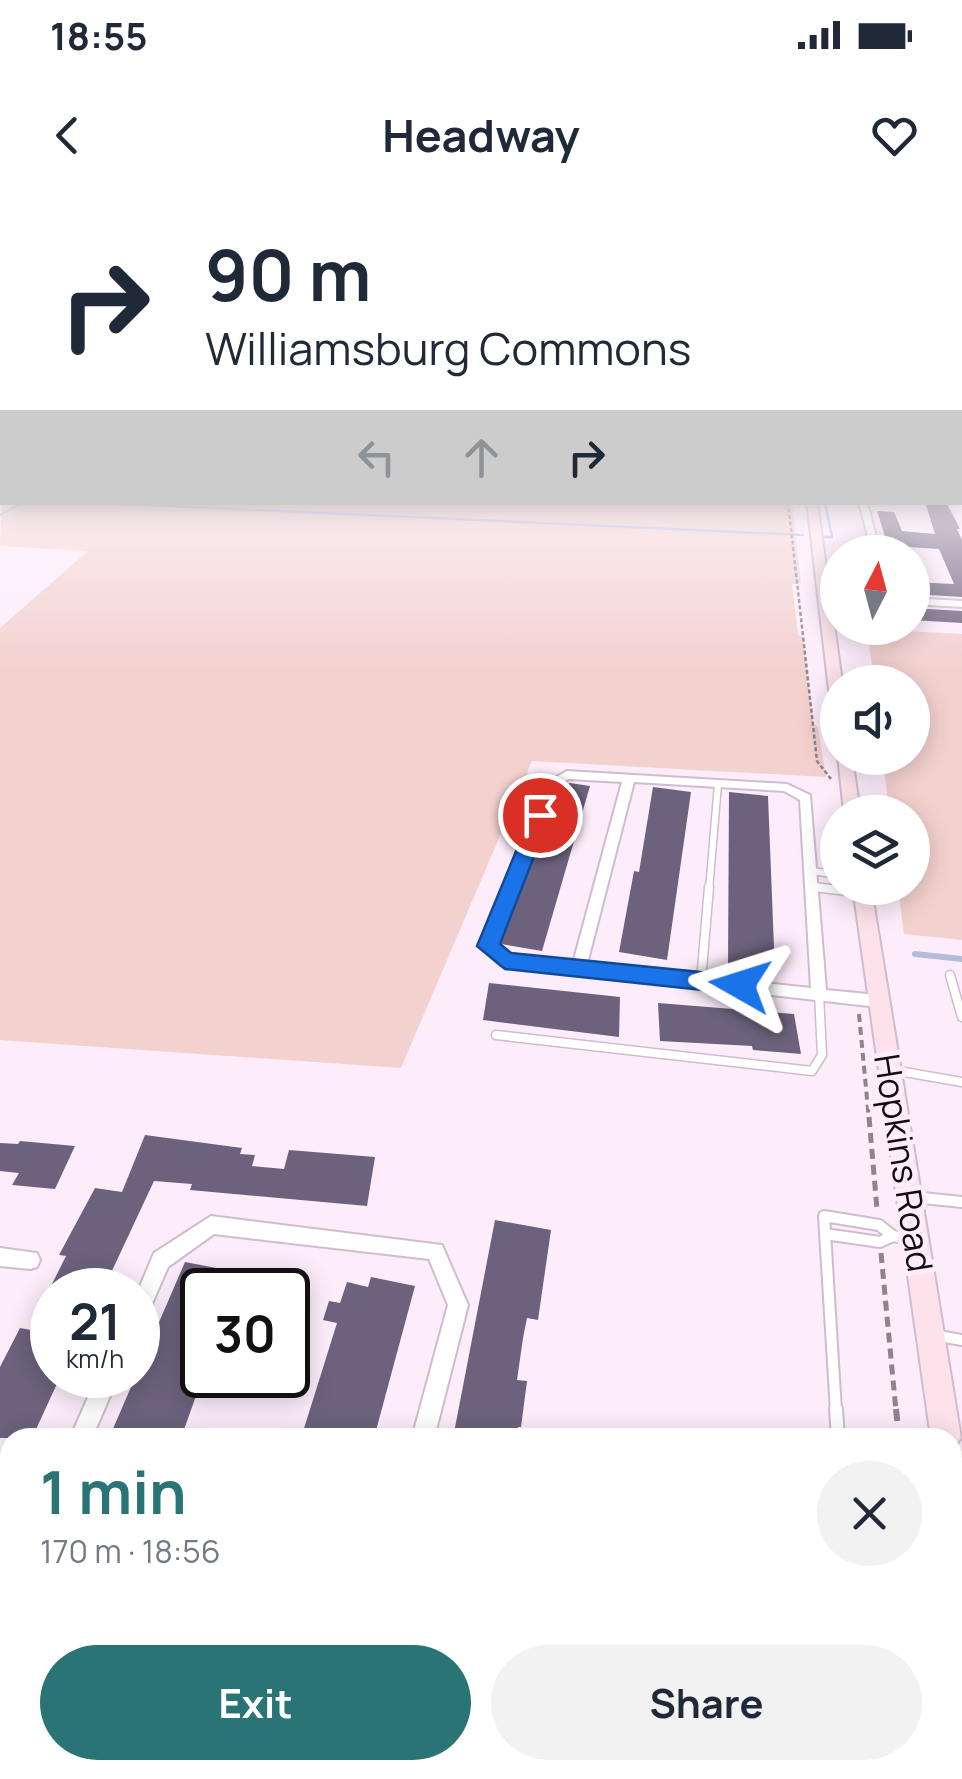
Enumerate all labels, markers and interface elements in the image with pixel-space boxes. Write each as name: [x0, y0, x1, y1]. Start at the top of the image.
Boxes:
text: 18:55: [50, 9, 147, 61]
text: Headway: [382, 104, 580, 166]
icon: back: [40, 108, 95, 163]
icon: heart: [867, 108, 922, 163]
text: 90 m: [205, 226, 372, 322]
icon: right: [40, 240, 170, 370]
text: Williamsburg Commons: [205, 317, 691, 379]
icon: left: [349, 430, 404, 485]
icon: ahead: [454, 430, 509, 485]
icon: right: [559, 430, 614, 485]
north arrow: [820, 535, 930, 645]
map controls: [820, 535, 930, 905]
button: sound: [820, 665, 930, 775]
pin: [498, 773, 583, 858]
icon: arrive: [513, 788, 568, 843]
button: layers: [820, 795, 930, 905]
position arrow: [688, 933, 792, 1037]
street label: Hopkins Road: [863, 1050, 945, 1275]
speed limit sign: 30: [180, 1268, 310, 1398]
text: 21: [69, 1287, 121, 1355]
text: km/h: [66, 1341, 124, 1376]
text: 1 min: [40, 1450, 187, 1532]
button: close: [817, 1461, 922, 1566]
text: 170 m · 18:56: [40, 1529, 221, 1573]
button: Exit: [40, 1645, 471, 1760]
button: Share: [491, 1645, 922, 1760]

